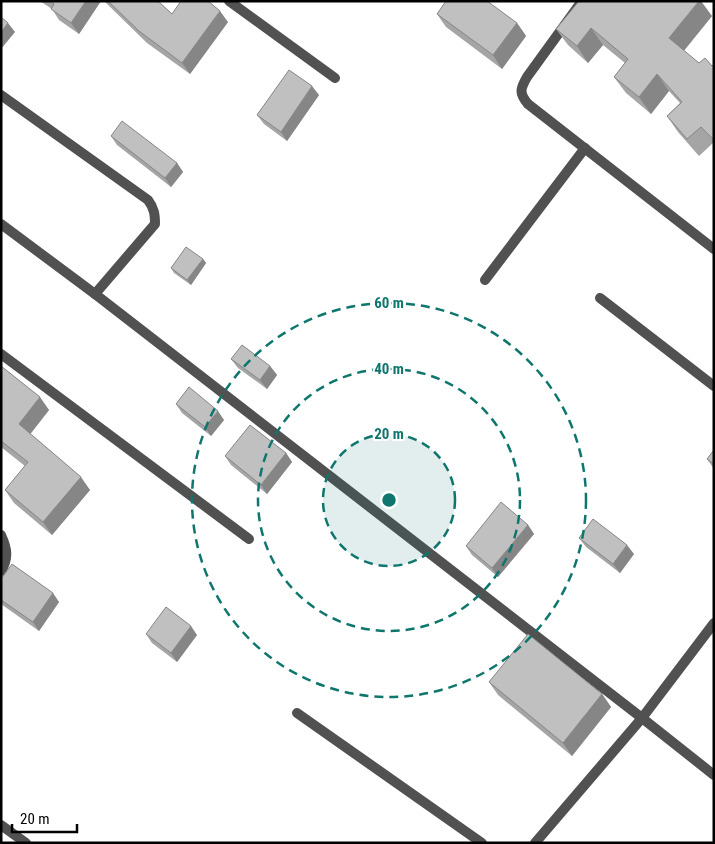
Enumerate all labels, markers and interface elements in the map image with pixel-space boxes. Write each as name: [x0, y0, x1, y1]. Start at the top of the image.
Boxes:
text: 60 m: [374, 294, 404, 312]
text: 40 m: [374, 360, 404, 378]
text: 20 m: [374, 425, 404, 443]
centre of rings: [380, 491, 398, 509]
scale bar: [12, 802, 78, 834]
text: 20 m: [20, 810, 50, 828]

